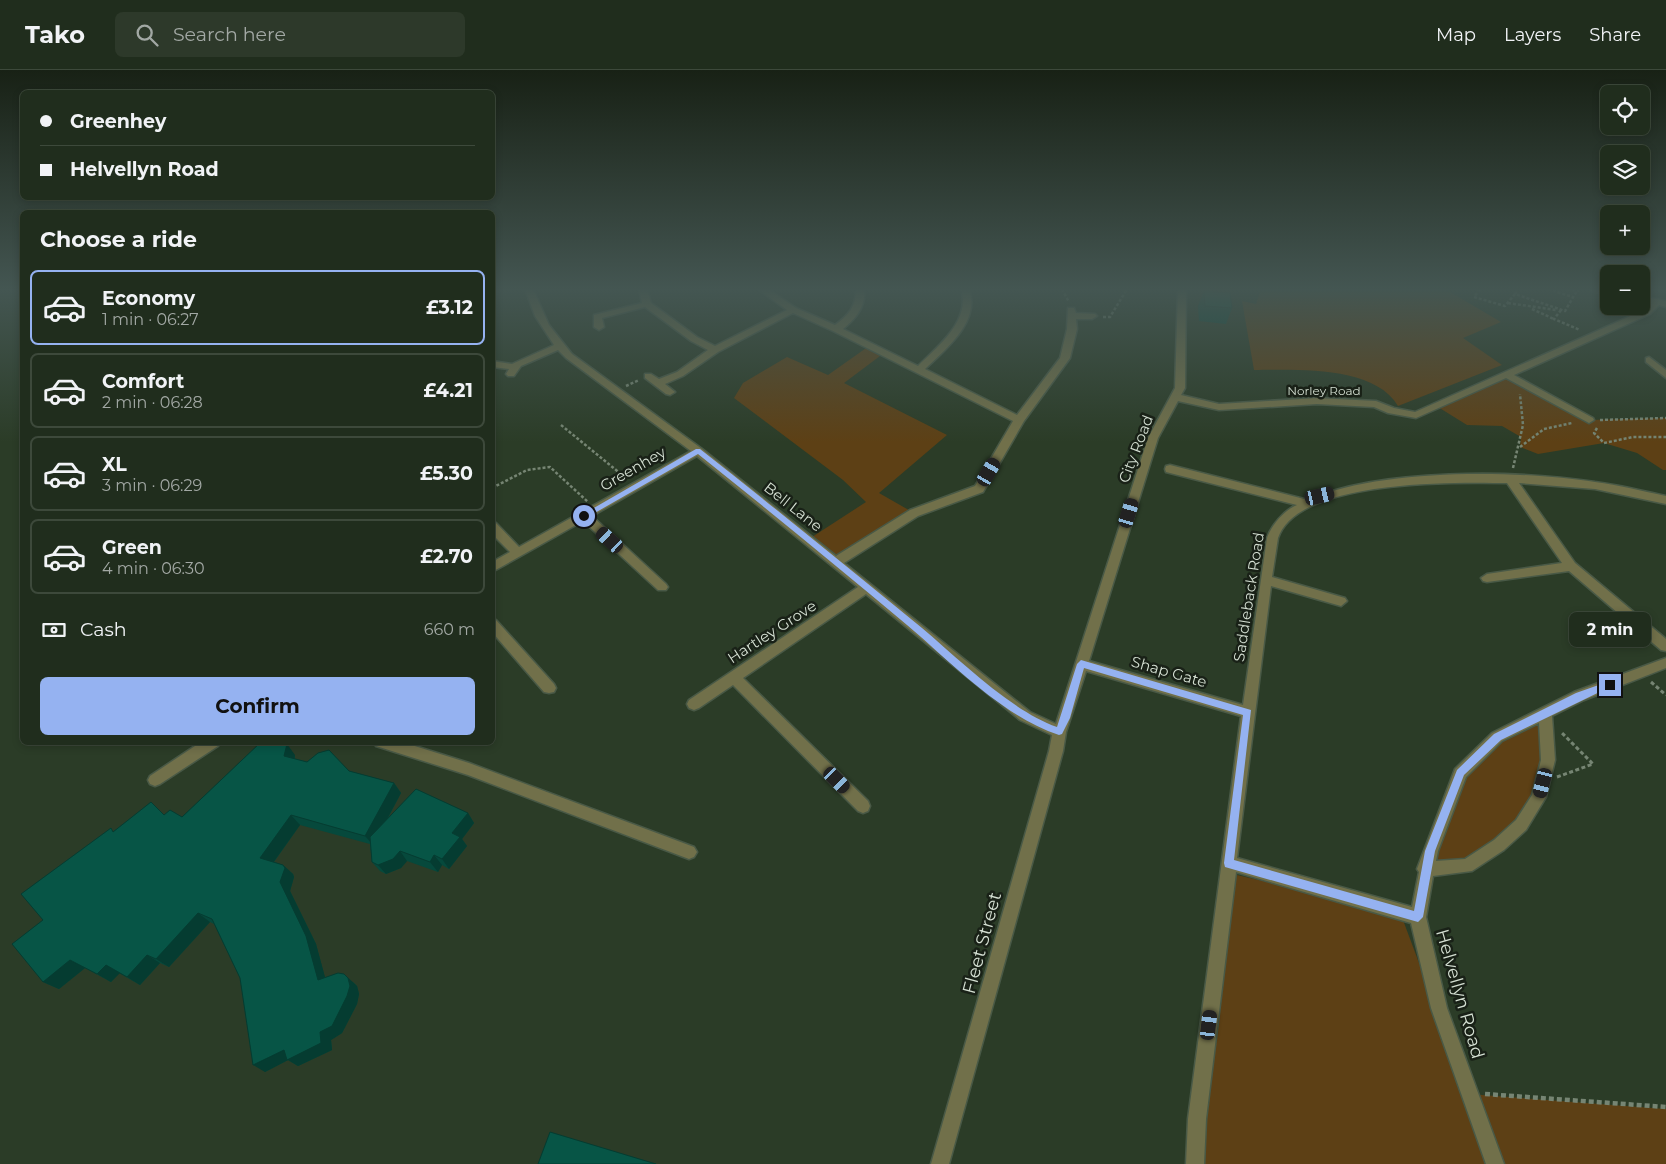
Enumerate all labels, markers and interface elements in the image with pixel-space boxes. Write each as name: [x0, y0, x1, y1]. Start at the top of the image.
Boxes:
search box: [115, 12, 465, 57]
text: Tako: [25, 20, 85, 49]
icon: search: [133, 21, 161, 49]
text: Search here: [173, 23, 286, 46]
text: Map: [1436, 24, 1476, 46]
text: Layers: [1504, 24, 1561, 46]
text: Share: [1589, 24, 1641, 46]
map controls: [1600, 85, 1650, 315]
button: locate: [1600, 85, 1650, 135]
text: Greenhey: [70, 110, 166, 133]
button: layers: [1600, 145, 1650, 195]
text: Helvellyn Road: [70, 158, 219, 181]
button: +: [1600, 205, 1650, 255]
text: Choose a ride: [40, 226, 197, 253]
button: −: [1600, 265, 1650, 315]
icon: car: [42, 285, 87, 330]
text: Economy: [102, 287, 195, 310]
text: £3.12: [426, 296, 473, 319]
text: 1 min · 06:27: [102, 310, 199, 329]
icon: car: [42, 368, 87, 413]
text: Comfort: [102, 370, 184, 393]
text: £4.21: [423, 379, 473, 402]
street label: Norley Road: [1287, 383, 1361, 398]
text: 2 min · 06:28: [102, 393, 203, 412]
street label: City Road: [1114, 412, 1157, 486]
street label: Greenhey: [596, 442, 670, 495]
icon: car: [42, 451, 87, 496]
text: XL: [102, 453, 127, 476]
car: [975, 455, 1002, 489]
text: £5.30: [420, 462, 473, 485]
text: 3 min · 06:29: [102, 476, 202, 495]
street label: Bell Lane: [760, 478, 826, 535]
car: [1303, 485, 1336, 507]
car: [1117, 496, 1140, 530]
route start: [573, 505, 595, 527]
car: [593, 524, 626, 556]
street label: Saddleback Road: [1229, 531, 1268, 663]
icon: car: [42, 534, 87, 579]
text: Green: [102, 536, 162, 559]
text: £2.70: [420, 545, 473, 568]
text: 4 min · 06:30: [102, 559, 205, 578]
street label: Hartley Grove: [724, 596, 820, 667]
callout: 2 min: [1569, 612, 1651, 648]
icon: cash: [40, 616, 68, 644]
text: Cash: [80, 618, 127, 641]
text: 660 m: [424, 620, 475, 639]
text: 2 min: [1587, 620, 1633, 639]
street label: Shap Gate: [1129, 652, 1209, 691]
route end: [1599, 674, 1621, 696]
button: Confirm: [40, 677, 475, 735]
car: [821, 764, 852, 796]
car: [1532, 767, 1553, 799]
street label: Fleet Street: [958, 890, 1006, 996]
street label: Helvellyn Road: [1431, 927, 1489, 1061]
car: [1199, 1009, 1218, 1041]

